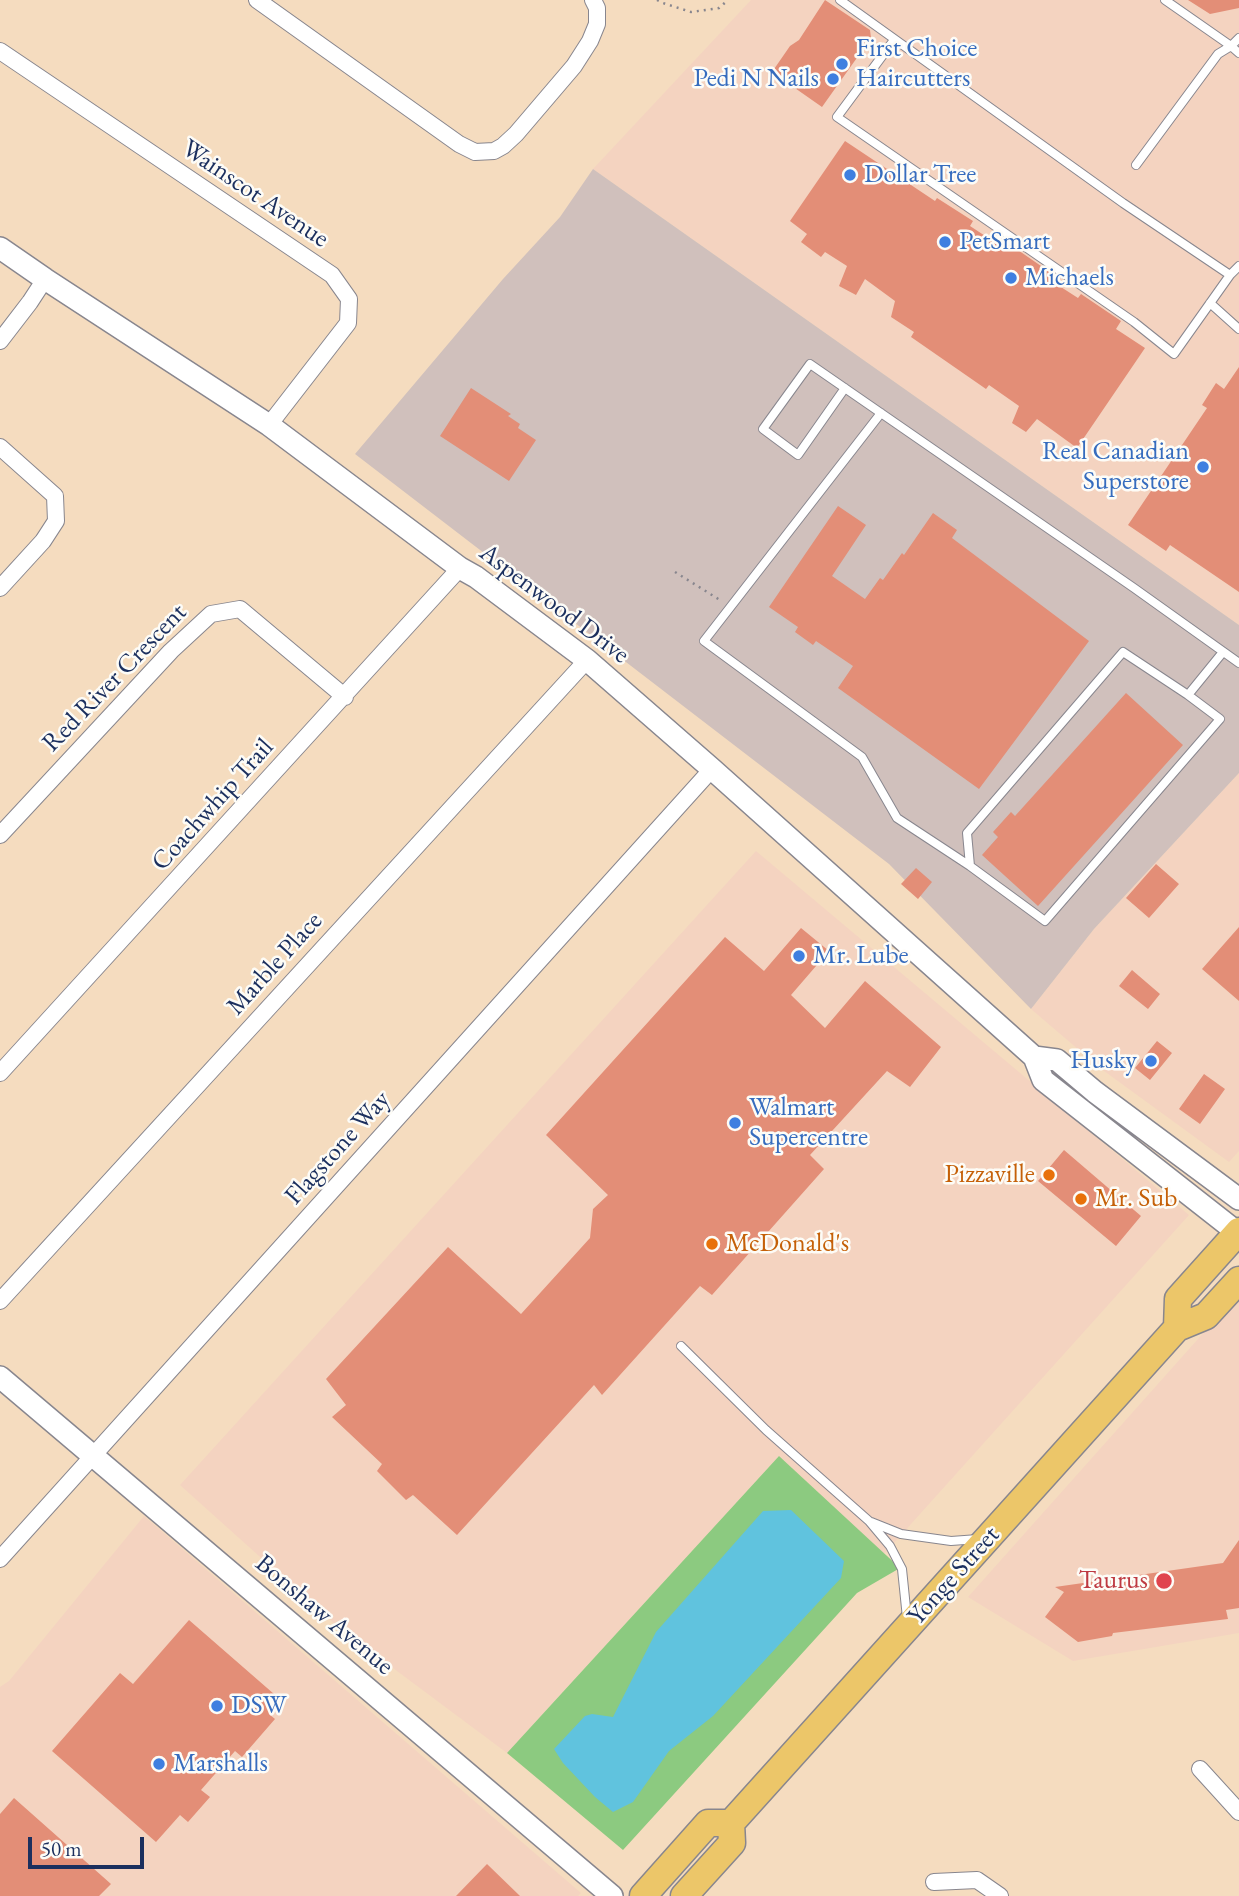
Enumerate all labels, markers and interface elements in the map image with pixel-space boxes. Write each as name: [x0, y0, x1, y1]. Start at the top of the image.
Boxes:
place label: First Choice Haircutters: [856, 33, 977, 94]
marker: First Choice Haircutters: [834, 56, 850, 72]
place label: Pedi N Nails: [694, 63, 819, 95]
marker: Pedi N Nails: [825, 71, 841, 87]
street label: Wainscot Avenue: [175, 133, 335, 255]
place label: Dollar Tree: [864, 159, 976, 191]
marker: Dollar Tree: [842, 167, 858, 183]
place label: PetSmart: [959, 226, 1050, 258]
marker: PetSmart: [937, 234, 953, 250]
place label: Michaels: [1025, 262, 1114, 294]
marker: Michaels: [1003, 270, 1019, 286]
place label: Real Canadian Superstore: [1042, 436, 1189, 498]
marker: Real Canadian Superstore: [1195, 459, 1211, 475]
street label: Aspenwood Drive: [473, 537, 635, 671]
street label: Red River Crescent: [36, 597, 194, 759]
street label: Coachwhip Trail: [145, 732, 281, 878]
street label: Marble Place: [221, 906, 329, 1022]
place label: Mr. Lube: [813, 940, 909, 972]
marker: Mr. Lube: [791, 948, 807, 964]
place label: Husky: [1070, 1045, 1137, 1077]
marker: Husky: [1143, 1053, 1159, 1069]
street label: Flagstone Way: [279, 1085, 397, 1211]
place label: Walmart Supercentre: [749, 1092, 868, 1154]
marker: Walmart Supercentre: [727, 1115, 743, 1131]
place label: Pizzaville: [944, 1159, 1035, 1191]
marker: Pizzaville: [1041, 1167, 1057, 1183]
place label: Mr. Sub: [1095, 1183, 1177, 1215]
marker: Mr. Sub: [1073, 1191, 1089, 1207]
place label: McDonald's: [726, 1228, 849, 1260]
marker: McDonald's: [704, 1236, 720, 1252]
street label: Yonge Street: [901, 1520, 1007, 1632]
street label: Bonshaw Avenue: [248, 1548, 400, 1682]
place label: Taurus: [1078, 1565, 1148, 1597]
marker: Taurus: [1154, 1571, 1174, 1591]
place label: DSW: [231, 1690, 287, 1722]
marker: DSW: [209, 1698, 225, 1714]
place label: Marshalls: [173, 1748, 268, 1780]
marker: Marshalls: [151, 1756, 167, 1772]
scale bar: [32, 1822, 147, 1866]
text: 50 m: [41, 1835, 82, 1862]

